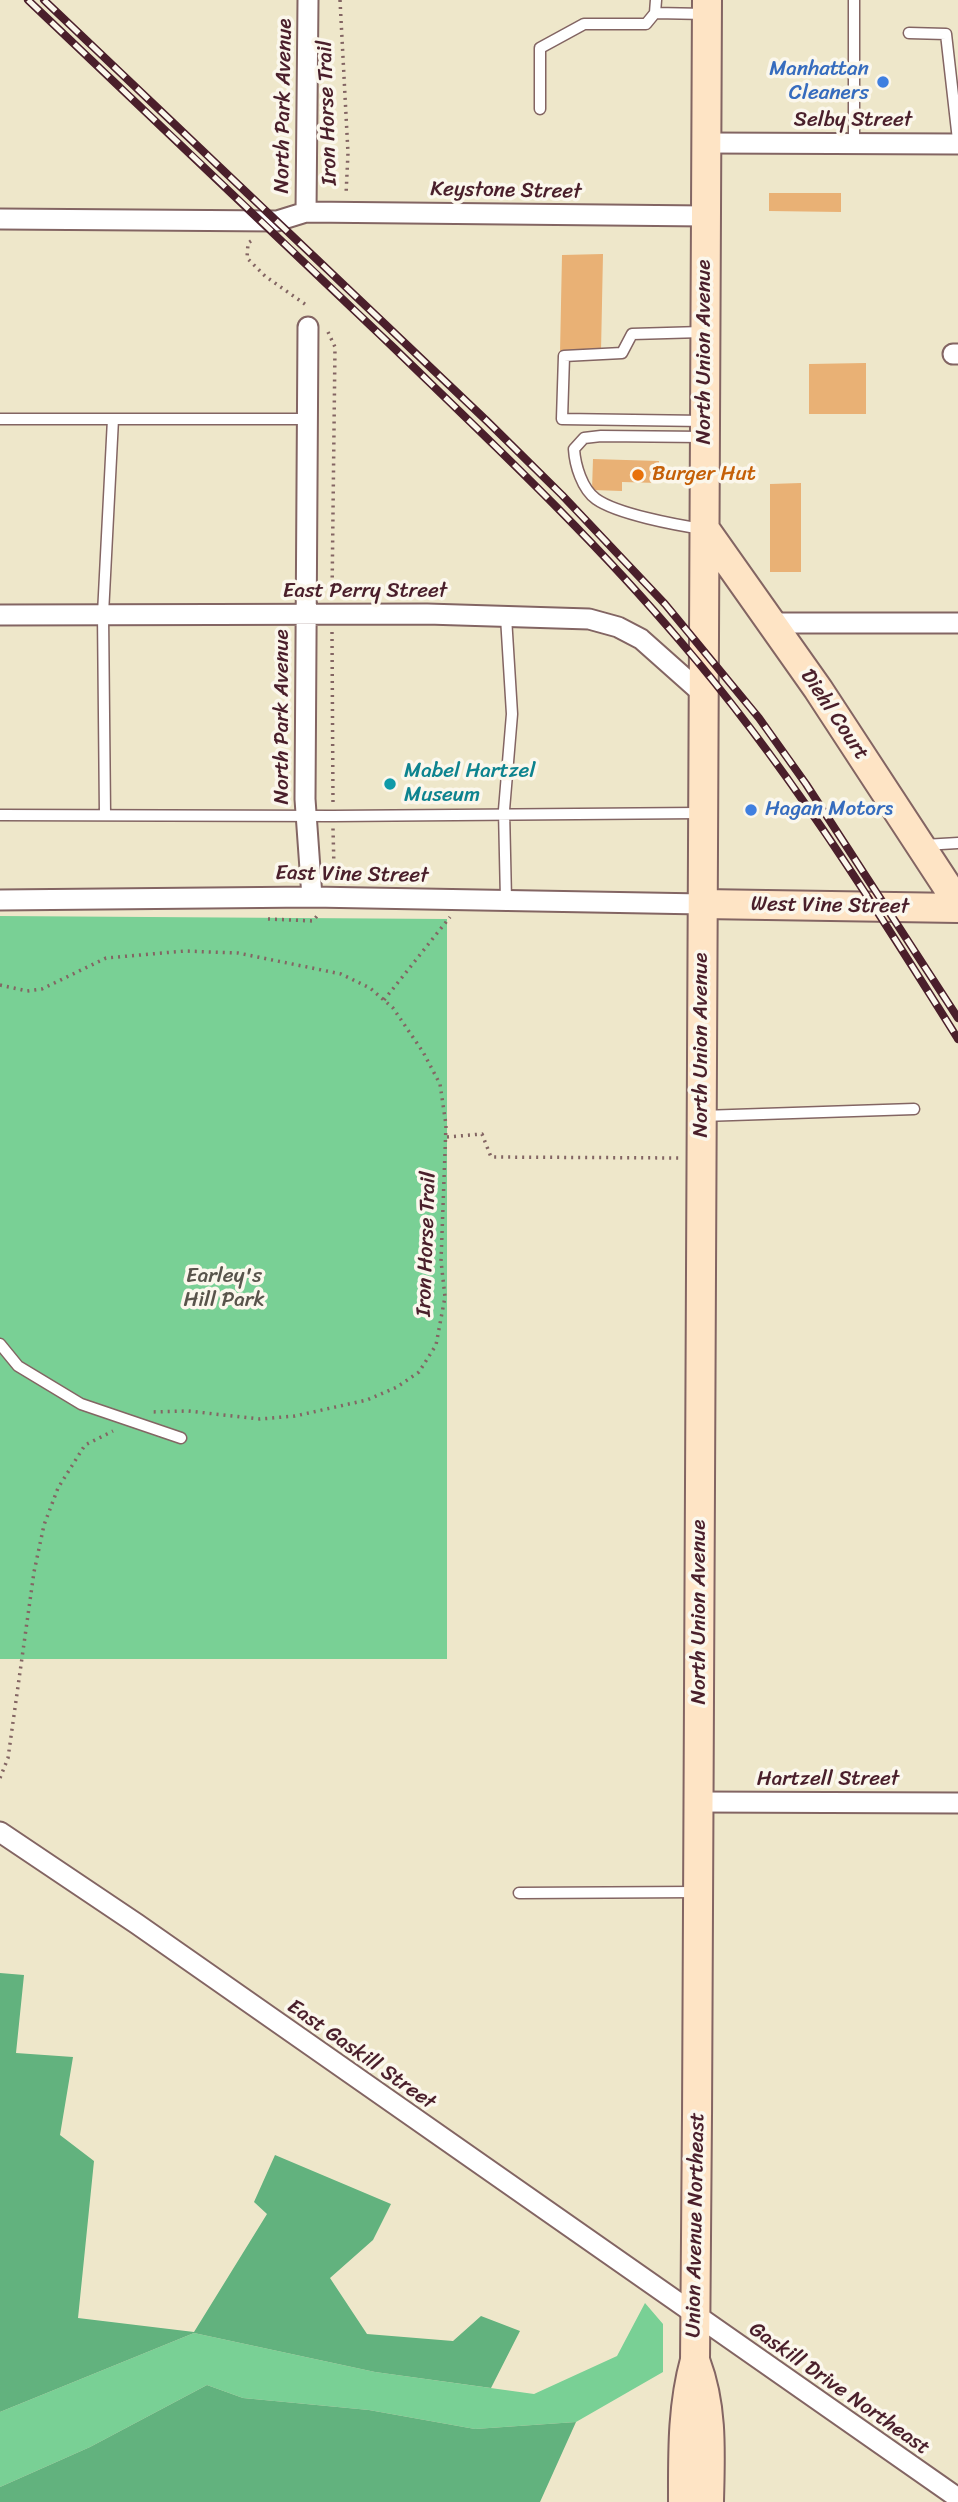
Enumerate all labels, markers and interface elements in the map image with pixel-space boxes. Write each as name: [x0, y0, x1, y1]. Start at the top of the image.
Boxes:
street label: North Park Avenue: [270, 18, 298, 194]
street label: Iron Horse Trail: [313, 40, 343, 186]
place label: Manhattan Cleaners: [769, 57, 869, 107]
marker: Manhattan Cleaners: [875, 74, 891, 90]
street label: Selby Street: [794, 108, 912, 134]
street label: Keystone Street: [430, 177, 582, 205]
street label: North Union Avenue: [692, 260, 718, 444]
place label: Burger Hut: [652, 462, 756, 488]
marker: Burger Hut: [630, 467, 646, 483]
street label: East Perry Street: [283, 579, 447, 605]
street label: North Park Avenue: [270, 629, 296, 805]
street label: Diehl Court: [794, 665, 874, 765]
place label: Mabel Hartzel Museum: [404, 759, 535, 809]
marker: Mabel Hartzel Museum: [382, 776, 398, 792]
place label: Hagan Motors: [765, 797, 893, 823]
marker: Hagan Motors: [743, 802, 759, 818]
street label: East Vine Street: [275, 861, 429, 889]
street label: West Vine Street: [751, 892, 909, 920]
street label: North Union Avenue: [689, 953, 715, 1137]
street label: Iron Horse Trail: [412, 1171, 442, 1317]
park label: Earley's Hill Park: [183, 1264, 265, 1314]
street label: North Union Avenue: [687, 1520, 713, 1704]
street label: Hartzell Street: [757, 1767, 899, 1793]
street label: East Gaskill Street: [282, 1994, 440, 2116]
street label: Union Avenue Northeast: [681, 2112, 711, 2338]
street label: Gaskill Drive Northeast: [744, 2317, 934, 2461]

